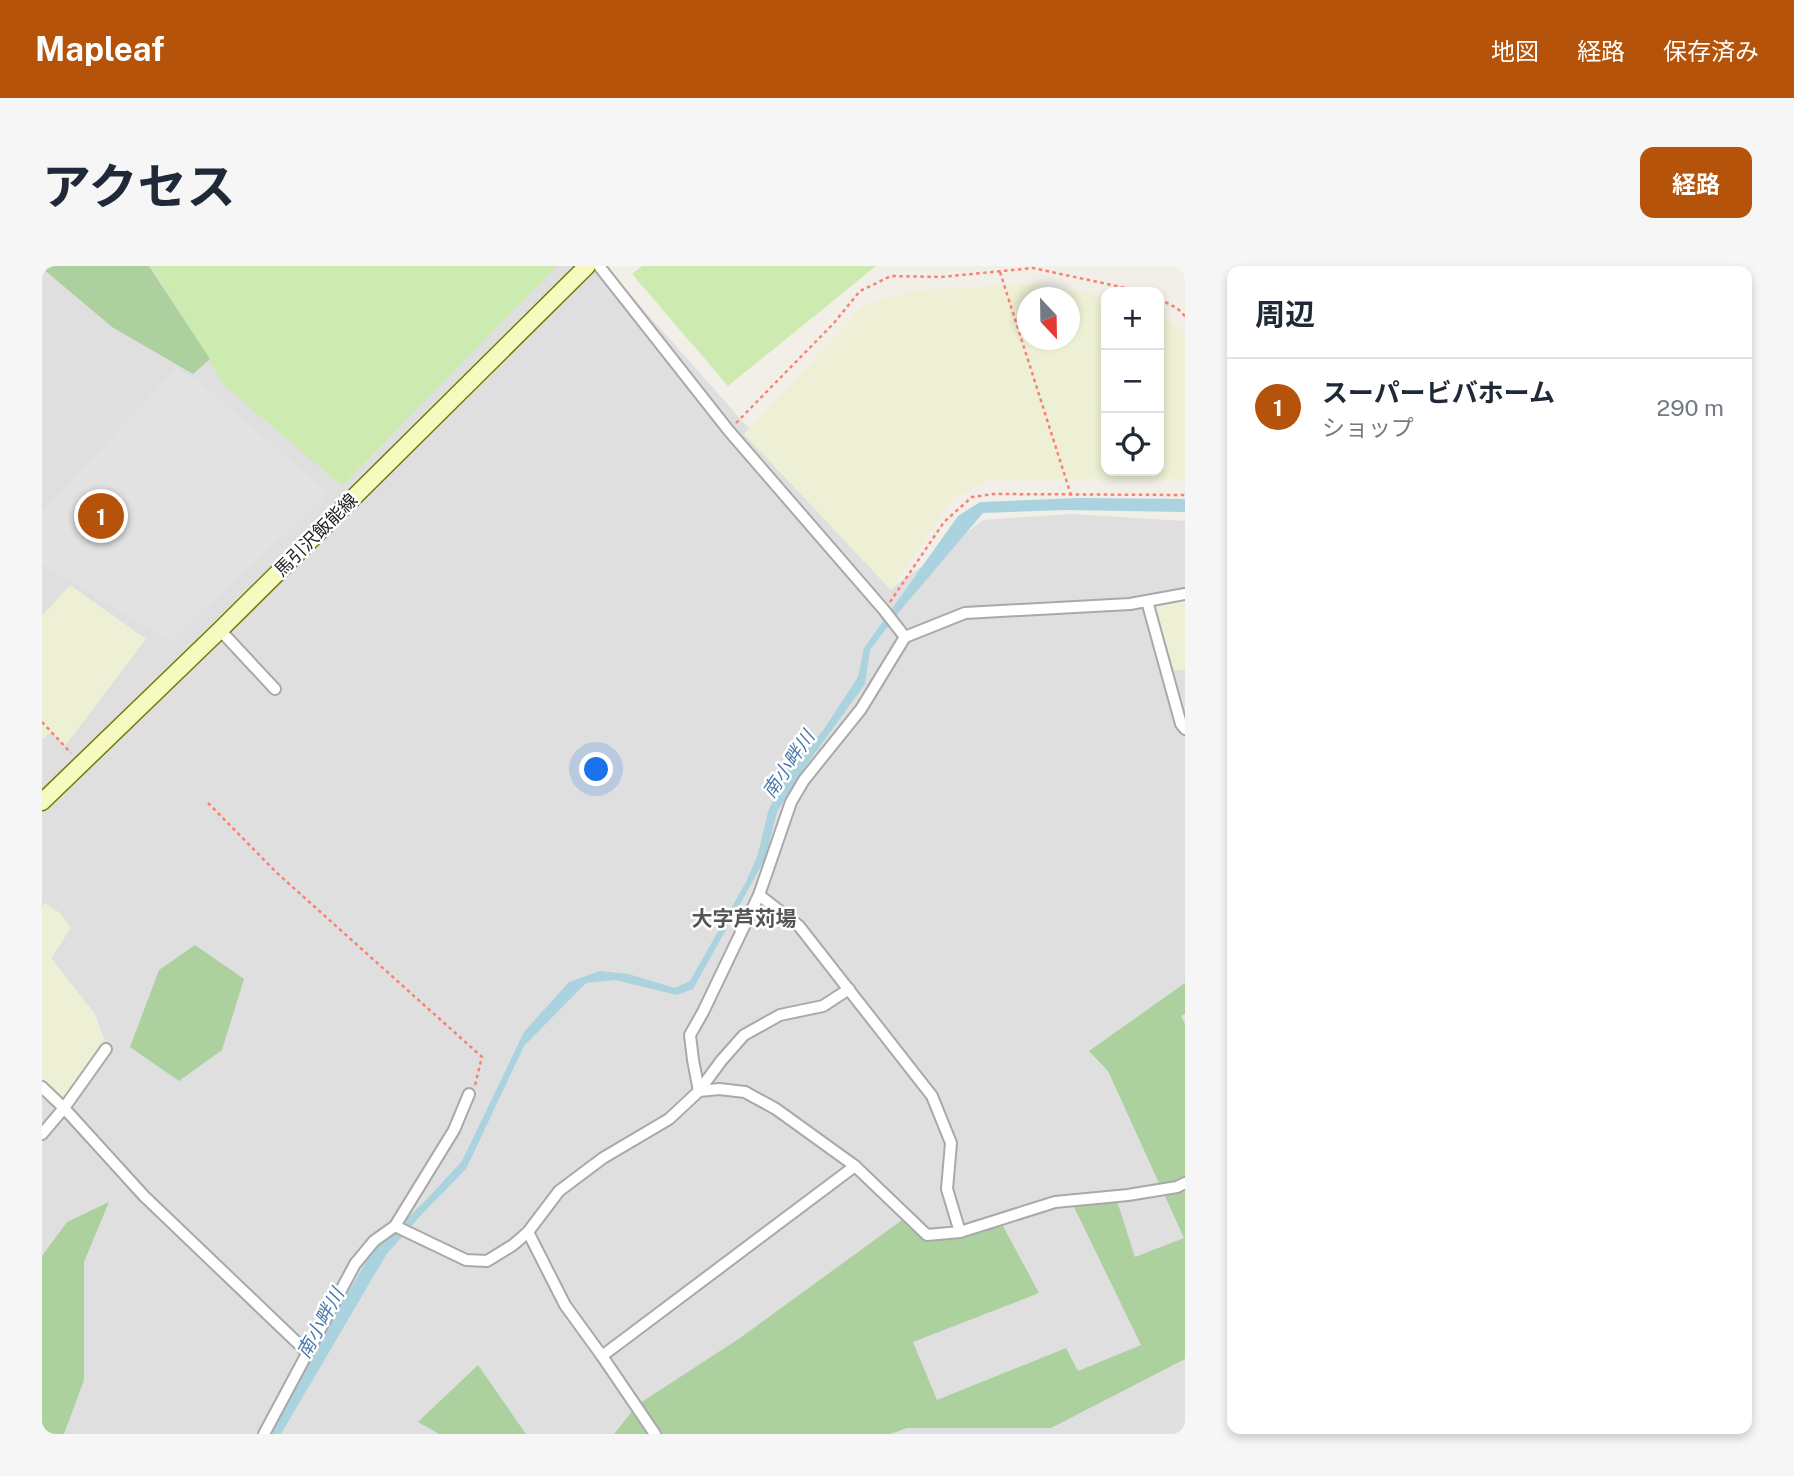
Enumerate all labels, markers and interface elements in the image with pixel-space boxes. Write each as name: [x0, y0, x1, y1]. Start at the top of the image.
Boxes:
text: Mapleaf: [35, 30, 164, 68]
text: 地図: [1491, 37, 1539, 65]
text: 経路: [1577, 37, 1625, 65]
text: 保存済み: [1663, 37, 1759, 65]
button: 経路: [1640, 147, 1752, 218]
text: アクセス: [42, 157, 236, 215]
north arrow: [1017, 287, 1080, 350]
map controls: [1101, 287, 1164, 476]
button: +: [1101, 287, 1164, 350]
text: 周辺: [1255, 296, 1315, 332]
button: −: [1101, 350, 1164, 413]
text: スーパービバホーム: [1322, 377, 1555, 408]
text: 1: [1273, 394, 1283, 421]
text: 290 m: [1657, 394, 1724, 421]
button: locate: [1101, 413, 1164, 476]
text: ショップ: [1322, 414, 1414, 441]
street label: 馬引沢飯能線: [270, 489, 361, 580]
pin: 1: [78, 490, 124, 542]
water label: 南小畔川: [758, 725, 819, 802]
your location: [579, 752, 613, 786]
district label: 大字芦苅場: [692, 906, 797, 931]
water label: 南小畔川: [292, 1283, 349, 1362]

